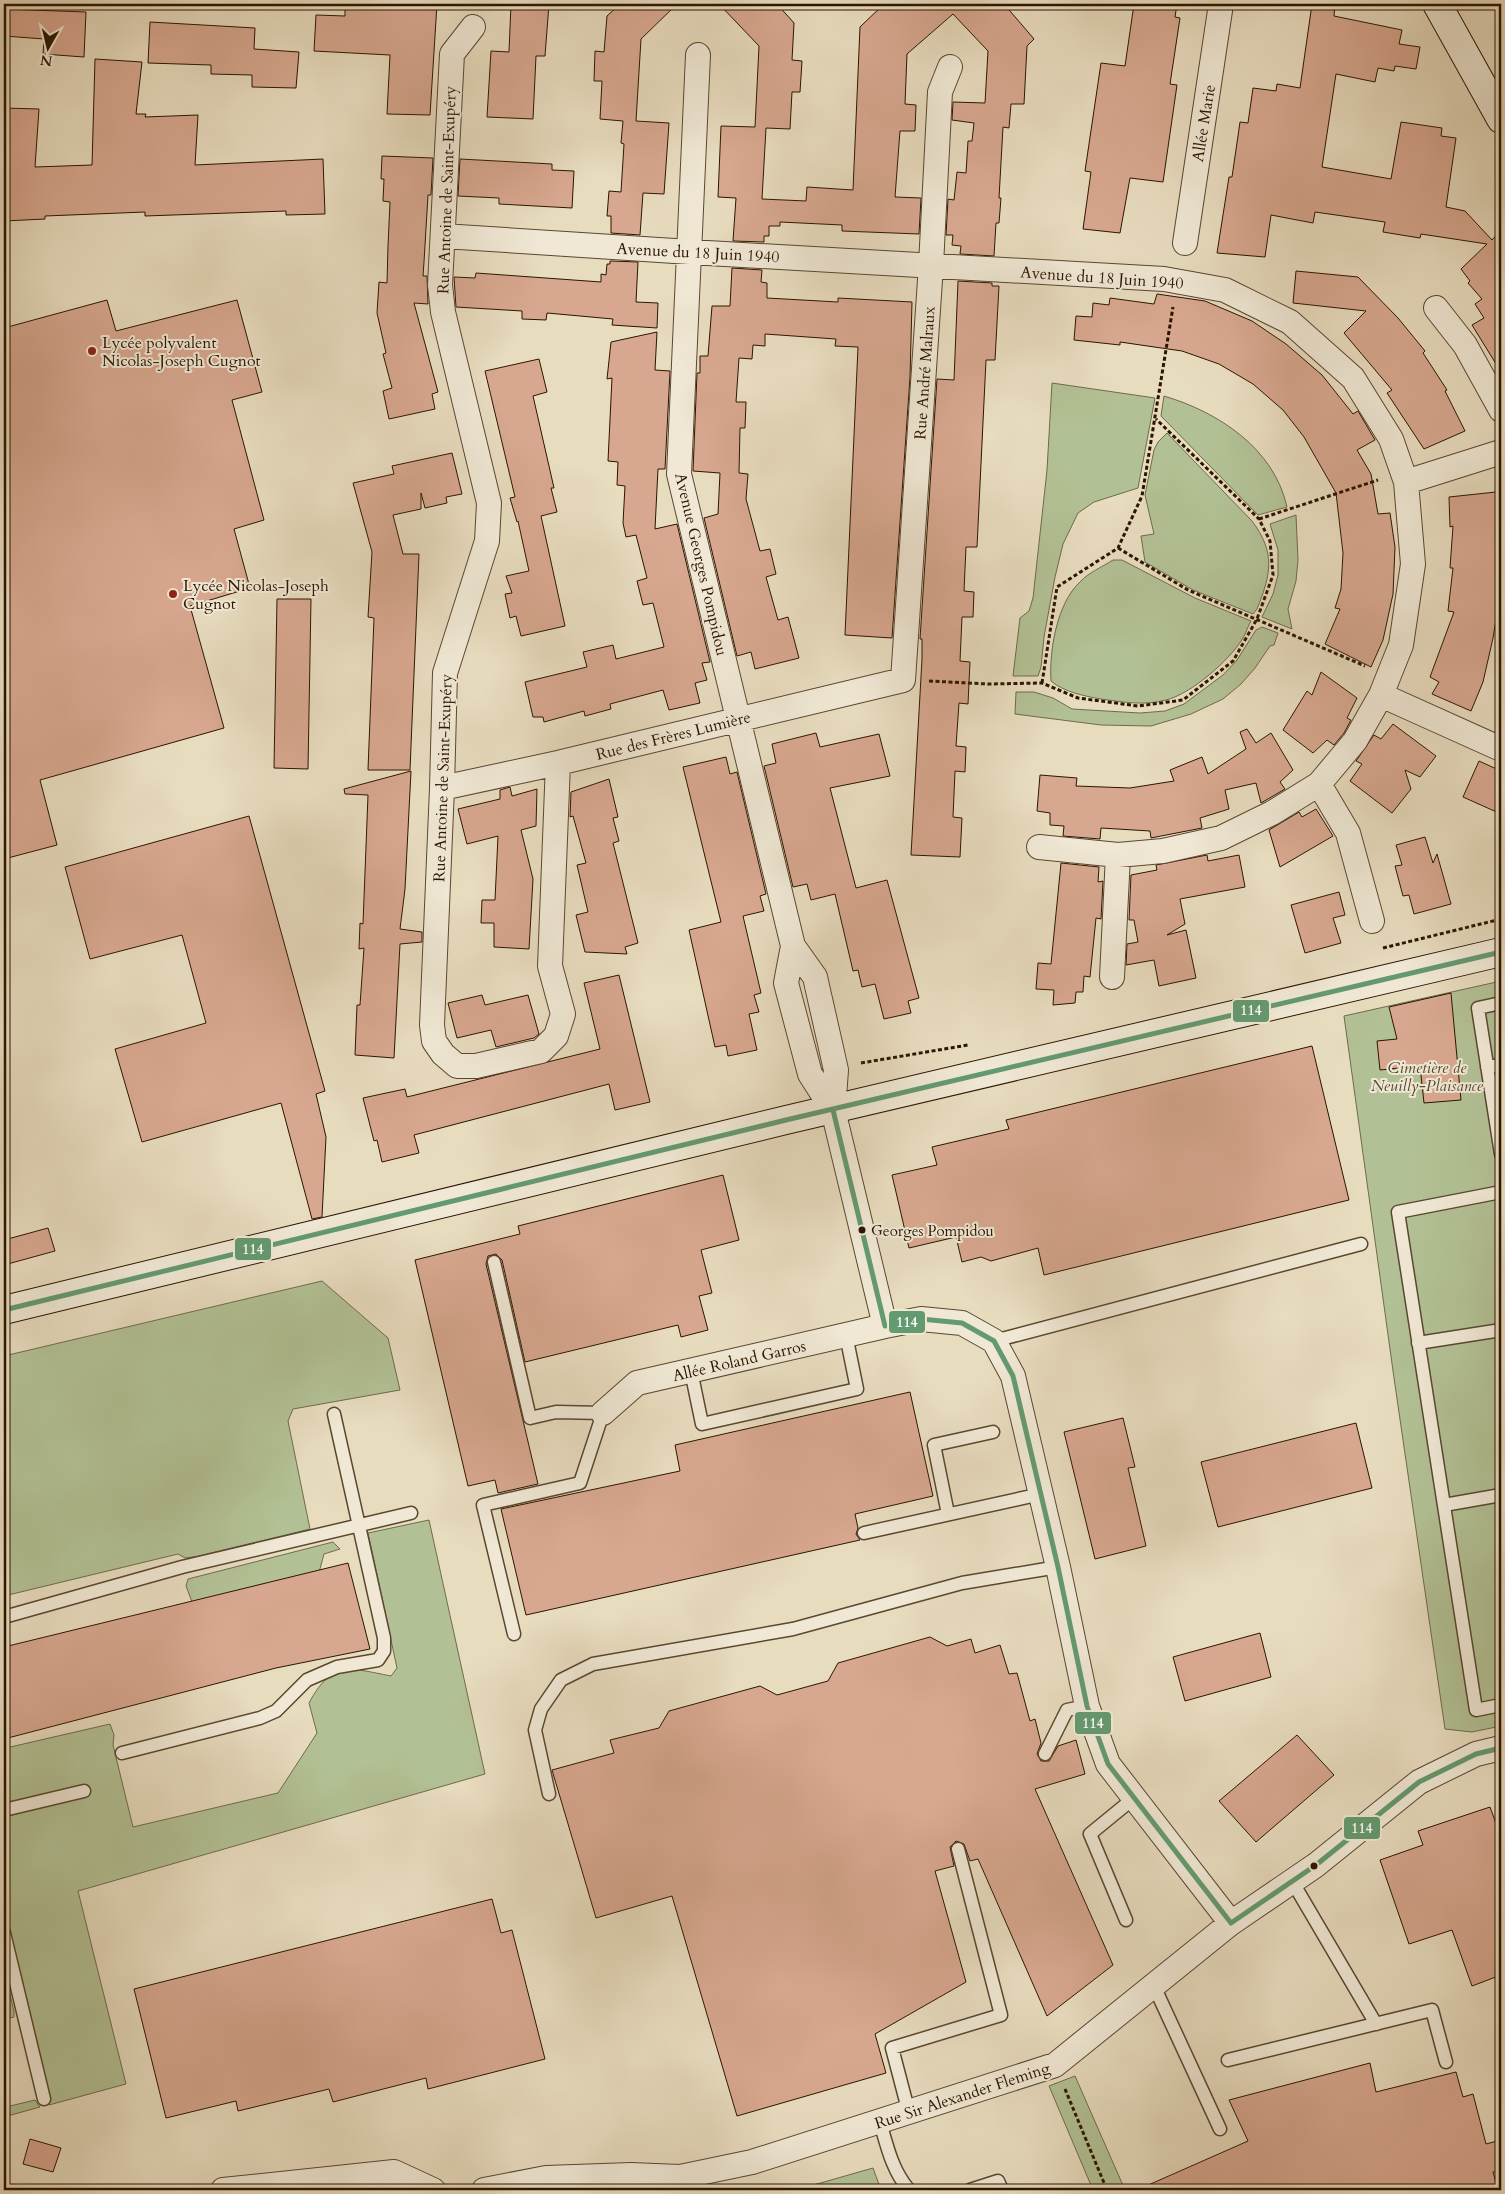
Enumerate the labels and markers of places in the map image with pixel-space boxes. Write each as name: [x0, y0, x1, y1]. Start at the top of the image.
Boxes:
place label: Lycée polyvalent Nicolas-Joseph Cugnot: [102, 332, 261, 372]
marker: Lycée polyvalent Nicolas-Joseph Cugnot: [86, 345, 98, 357]
place label: Lycée Nicolas-Joseph Cugnot: [183, 575, 329, 615]
marker: Lycée Nicolas-Joseph Cugnot: [167, 588, 179, 600]
place label: Georges Pompidou: [871, 1221, 994, 1241]
marker: Georges Pompidou: [857, 1225, 867, 1235]
unlabelled marker: [1309, 1861, 1319, 1871]

